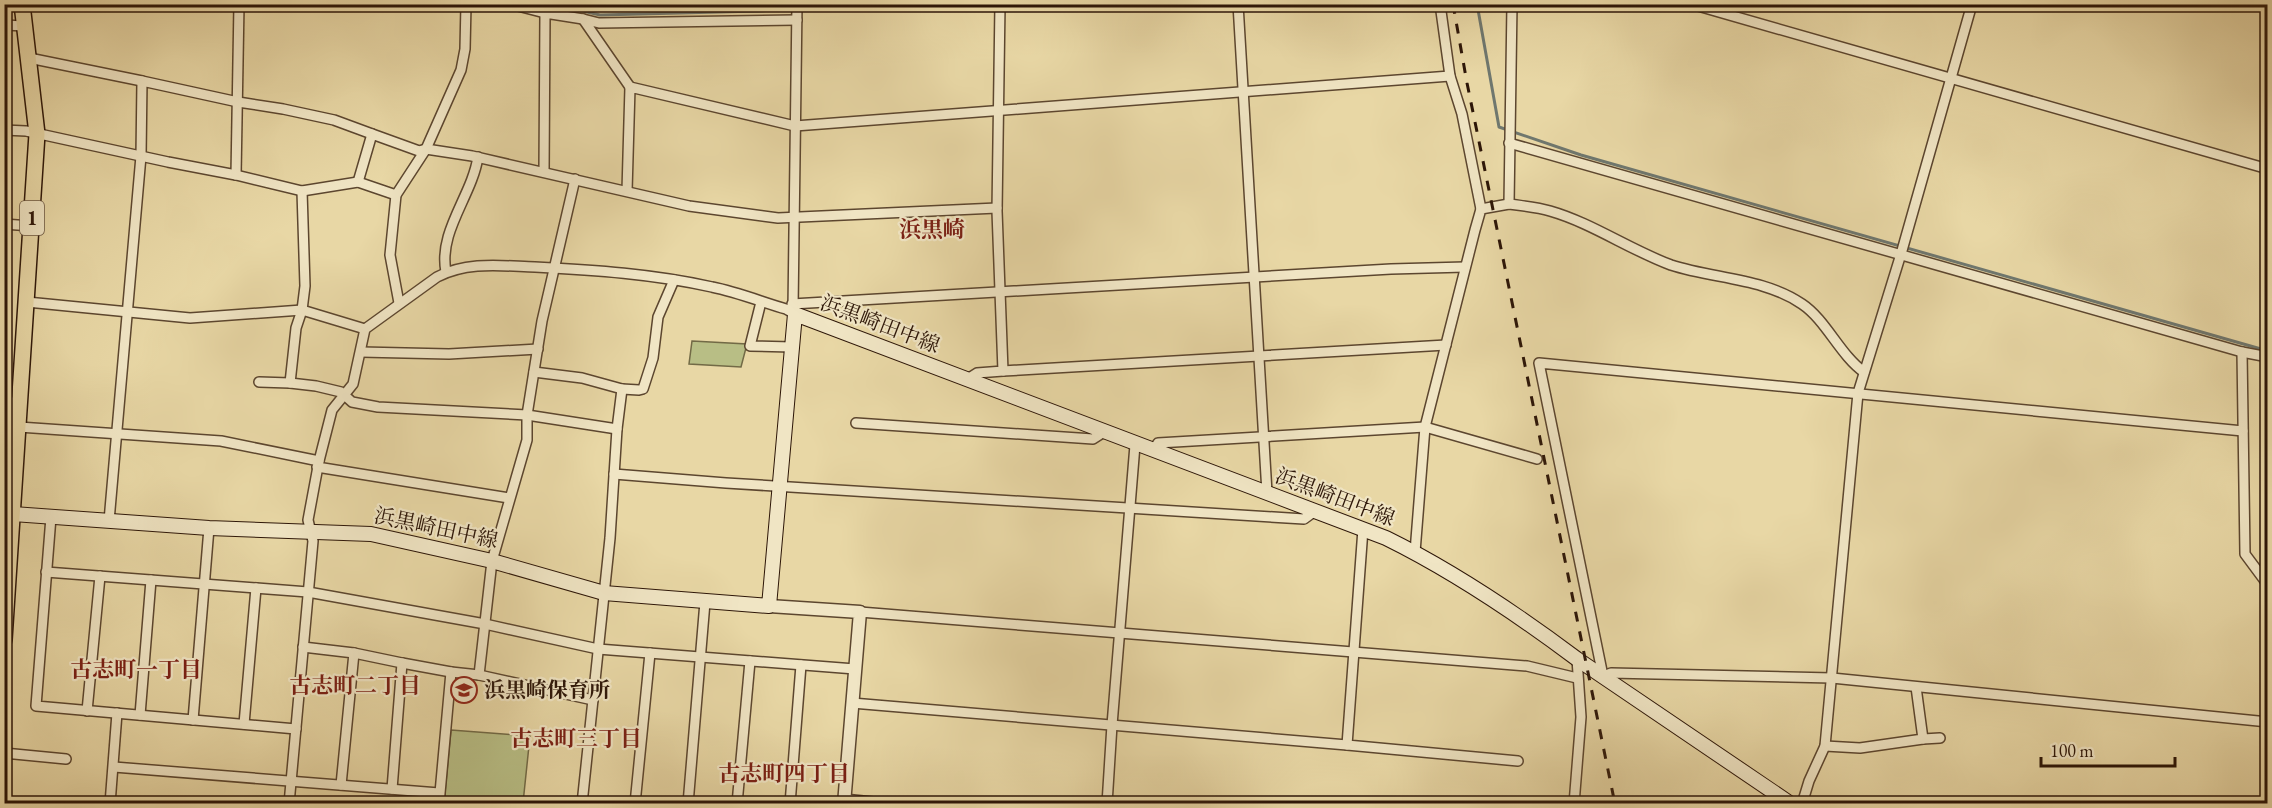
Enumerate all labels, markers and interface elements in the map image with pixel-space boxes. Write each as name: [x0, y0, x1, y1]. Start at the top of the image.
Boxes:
road number: 1: [20, 201, 44, 235]
district label: 浜黒崎: [899, 215, 965, 244]
street label: 浜黒崎田中線: [817, 288, 944, 359]
street label: 浜黒崎田中線: [1272, 461, 1399, 532]
street label: 浜黒崎田中線: [372, 501, 501, 554]
district label: 古志町一丁目: [70, 655, 202, 684]
district label: 古志町二丁目: [289, 671, 421, 700]
school or university icon: 浜黒崎保育所: [449, 675, 479, 705]
place label: 浜黒崎保育所: [484, 676, 610, 703]
district label: 古志町三丁目: [510, 724, 642, 753]
scale bar: [2041, 730, 2174, 768]
text: 100 m: [2050, 739, 2094, 762]
district label: 古志町四丁目: [718, 759, 850, 788]

